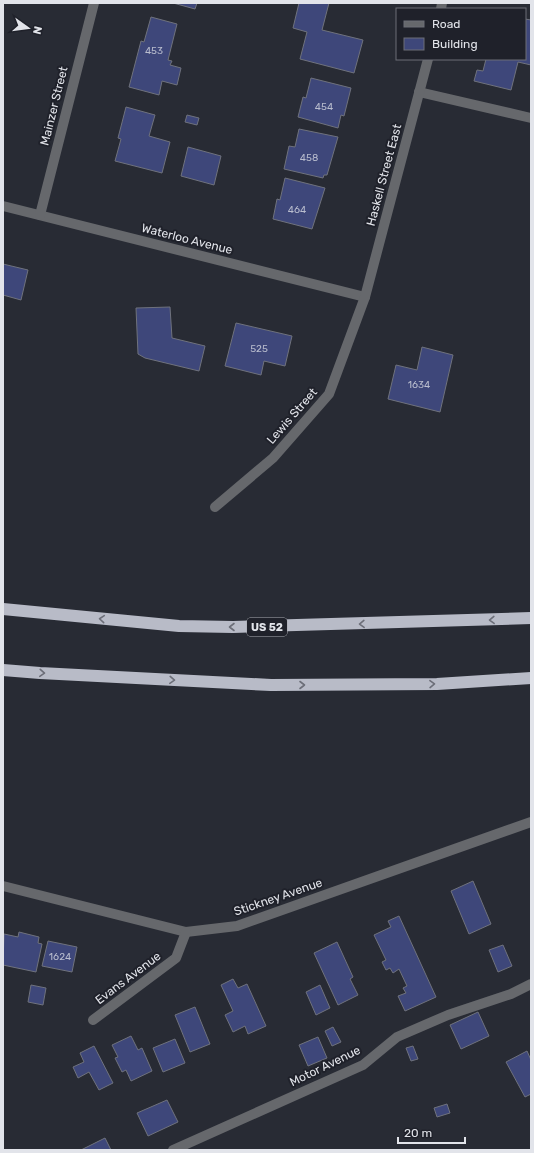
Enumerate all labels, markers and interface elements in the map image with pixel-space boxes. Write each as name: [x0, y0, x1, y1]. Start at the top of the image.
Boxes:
north arrow: [8, 8, 48, 48]
legend: [396, 8, 526, 60]
text: Road: [432, 17, 460, 31]
text: N: [30, 25, 44, 36]
text: Building: [432, 37, 478, 51]
house number: 453: [145, 45, 163, 57]
street label: Mainzer Street: [37, 65, 71, 147]
house number: 454: [315, 101, 333, 113]
street label: Haskell Street East: [364, 122, 404, 228]
house number: 458: [300, 152, 318, 164]
house number: 464: [288, 204, 306, 216]
street label: Waterloo Avenue: [140, 221, 234, 257]
house number: 525: [250, 343, 268, 355]
house number: 1634: [408, 379, 430, 391]
street label: Lewis Street: [264, 385, 320, 447]
one-way arrow: [99, 615, 105, 624]
one-way arrow: [489, 615, 495, 624]
road number: US 52: [247, 618, 287, 636]
one-way arrow: [359, 620, 365, 628]
one-way arrow: [229, 623, 235, 631]
one-way arrow: [39, 669, 45, 678]
one-way arrow: [169, 676, 175, 684]
one-way arrow: [429, 680, 435, 688]
one-way arrow: [299, 681, 305, 689]
street label: Stickney Avenue: [232, 875, 324, 919]
street label: Evans Avenue: [93, 949, 164, 1007]
house number: 1624: [49, 951, 71, 963]
street label: Motor Avenue: [287, 1043, 363, 1089]
scale bar: [398, 1119, 465, 1145]
text: 20 m: [404, 1126, 432, 1140]

